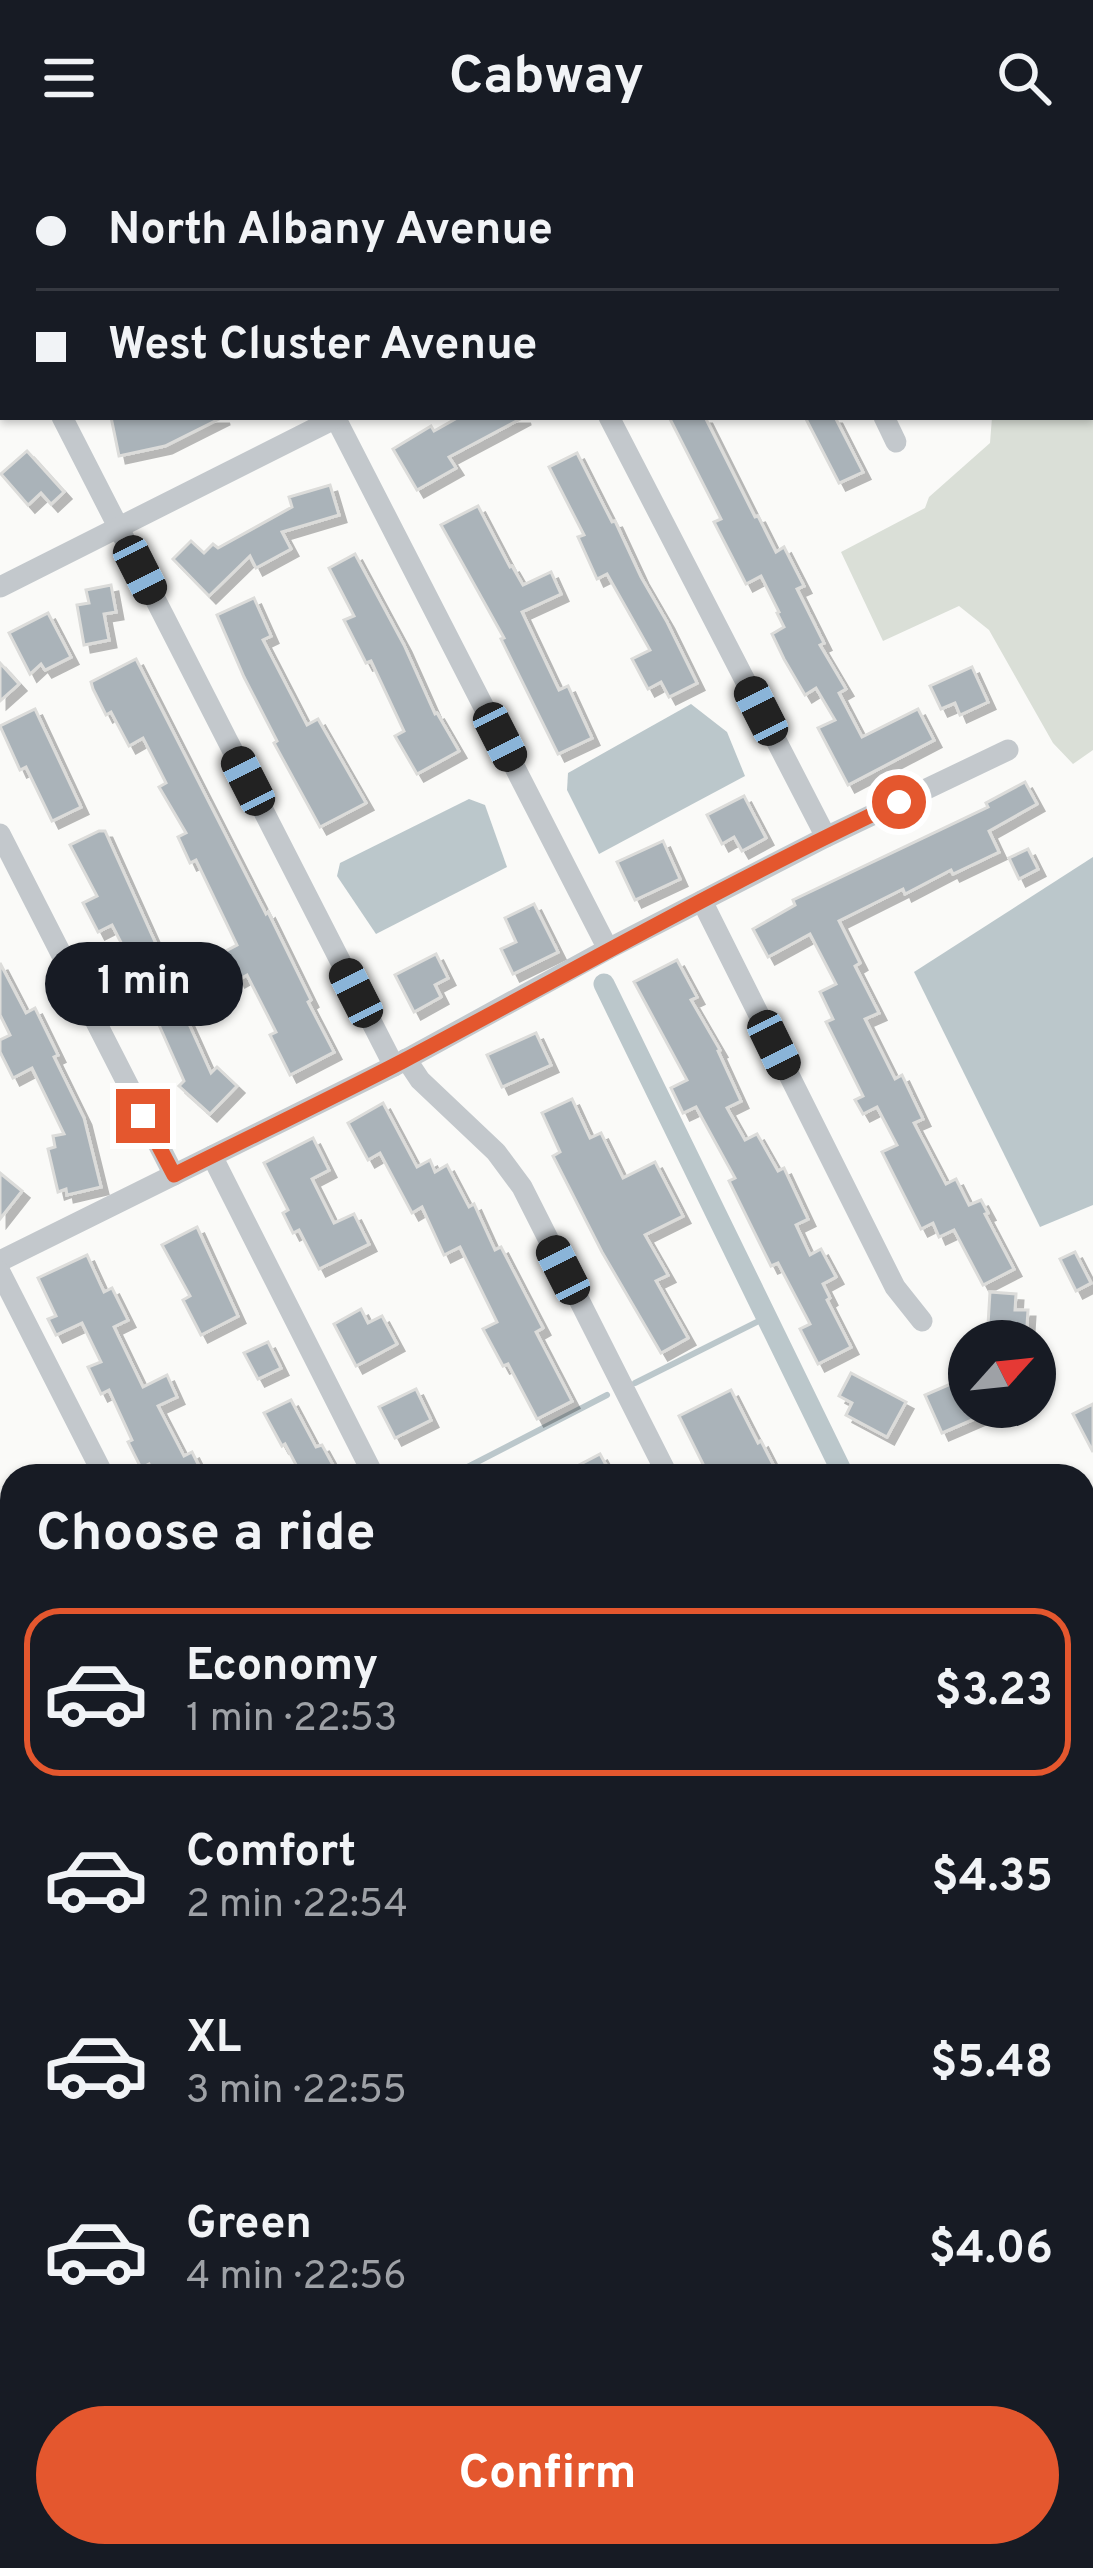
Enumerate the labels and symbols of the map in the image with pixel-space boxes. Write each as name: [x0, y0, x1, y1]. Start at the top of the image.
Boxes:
car: [108, 530, 172, 610]
car: [729, 671, 793, 751]
car: [468, 697, 532, 777]
car: [216, 741, 280, 821]
route start: [872, 775, 926, 829]
callout: 1 min: [44, 942, 242, 1026]
car: [324, 953, 388, 1033]
car: [742, 1005, 806, 1085]
route end: [116, 1089, 170, 1143]
car: [531, 1230, 595, 1310]
north arrow: [948, 1320, 1056, 1428]

